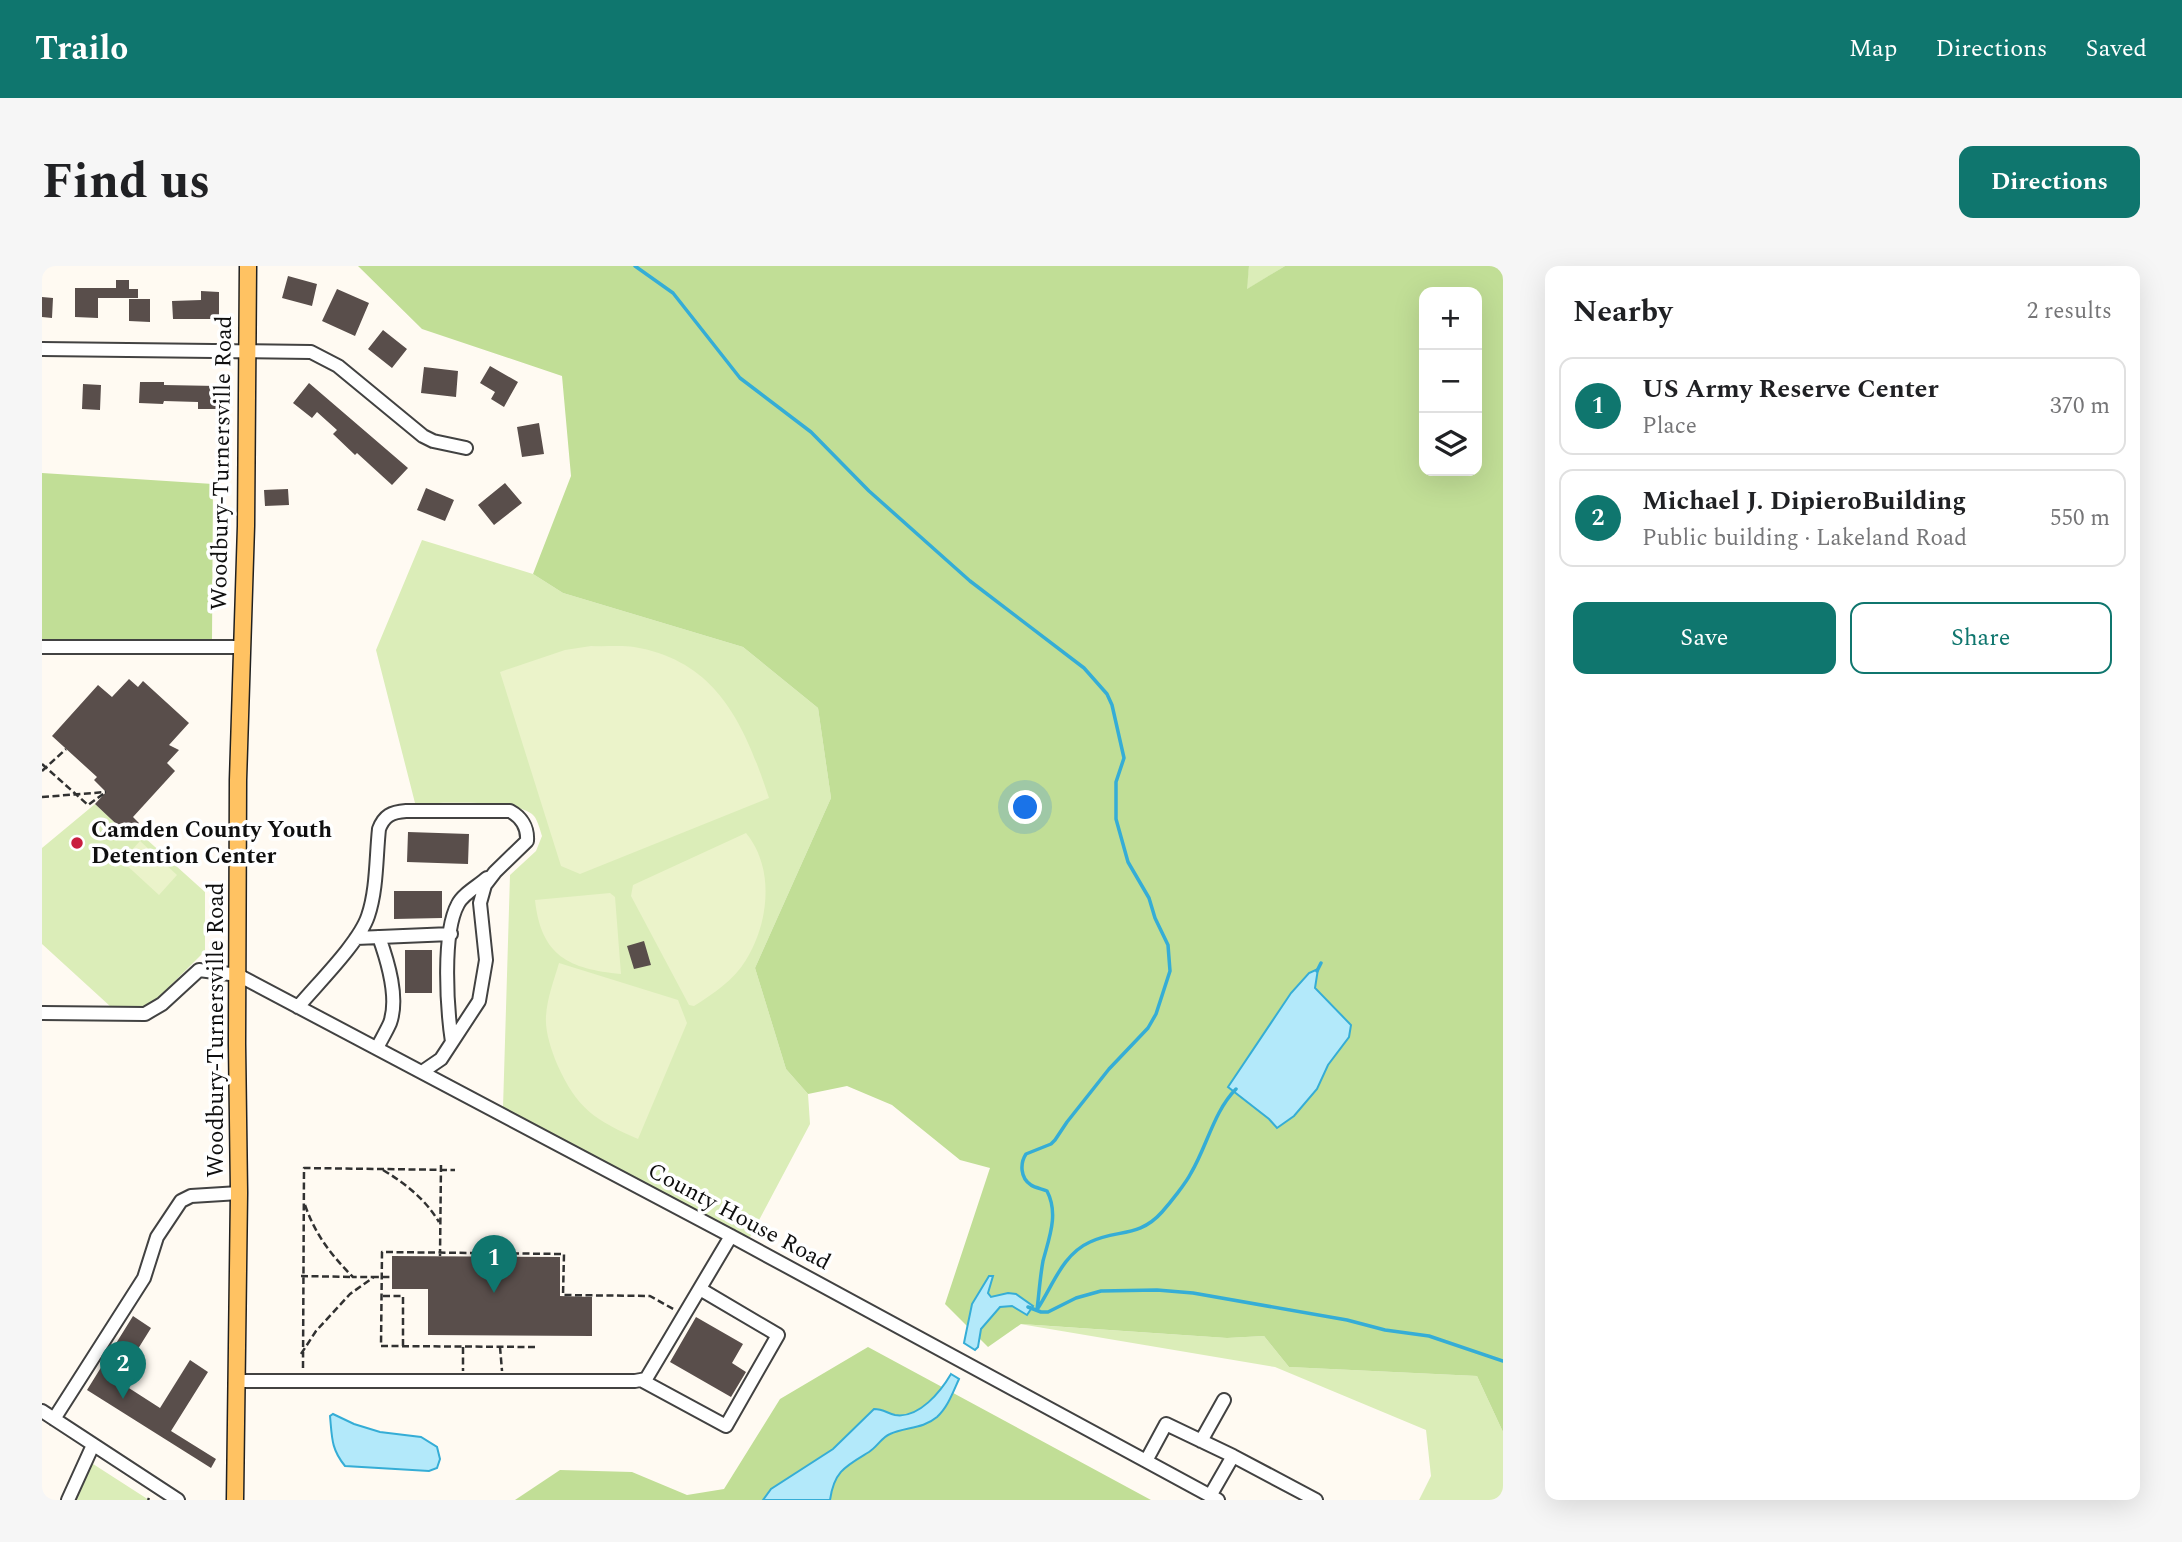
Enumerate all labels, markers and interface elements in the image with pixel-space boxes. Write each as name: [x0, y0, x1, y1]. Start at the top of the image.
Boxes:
text: Trailo: [35, 24, 128, 74]
text: Map: [1849, 31, 1897, 67]
text: Directions: [1935, 31, 2047, 67]
text: Saved: [2085, 31, 2147, 67]
text: Find us: [42, 145, 210, 220]
button: Directions: [1959, 146, 2140, 218]
map controls: [1419, 287, 1482, 476]
button: +: [1419, 287, 1482, 350]
text: Nearby: [1573, 289, 1672, 335]
text: 2 results: [2027, 294, 2112, 329]
street label: Woodbury-Turnersville Road: [202, 315, 242, 611]
button: −: [1419, 350, 1482, 413]
text: US Army Reserve Center: [1642, 369, 1939, 409]
text: 1: [1592, 389, 1604, 424]
text: 370 m: [2050, 389, 2110, 424]
text: Place: [1642, 409, 1697, 444]
button: layers: [1419, 413, 1482, 476]
text: Michael J. DipieroBuilding: [1642, 481, 1966, 521]
text: 2: [1592, 501, 1604, 536]
text: 550 m: [2050, 501, 2110, 536]
text: Public building · Lakeland Road: [1642, 521, 1967, 556]
button: Save: [1573, 602, 1836, 674]
button: Share: [1850, 602, 2112, 674]
your location: [1008, 790, 1042, 824]
place label: Camden County Youth Detention Center: [91, 813, 332, 874]
marker: Camden County Youth Detention Center: [69, 835, 85, 851]
street label: Woodbury-Turnersville Road: [199, 882, 234, 1178]
street label: County House Road: [641, 1154, 837, 1280]
pin: 1: [471, 1235, 517, 1293]
pin: 2: [100, 1341, 146, 1399]

